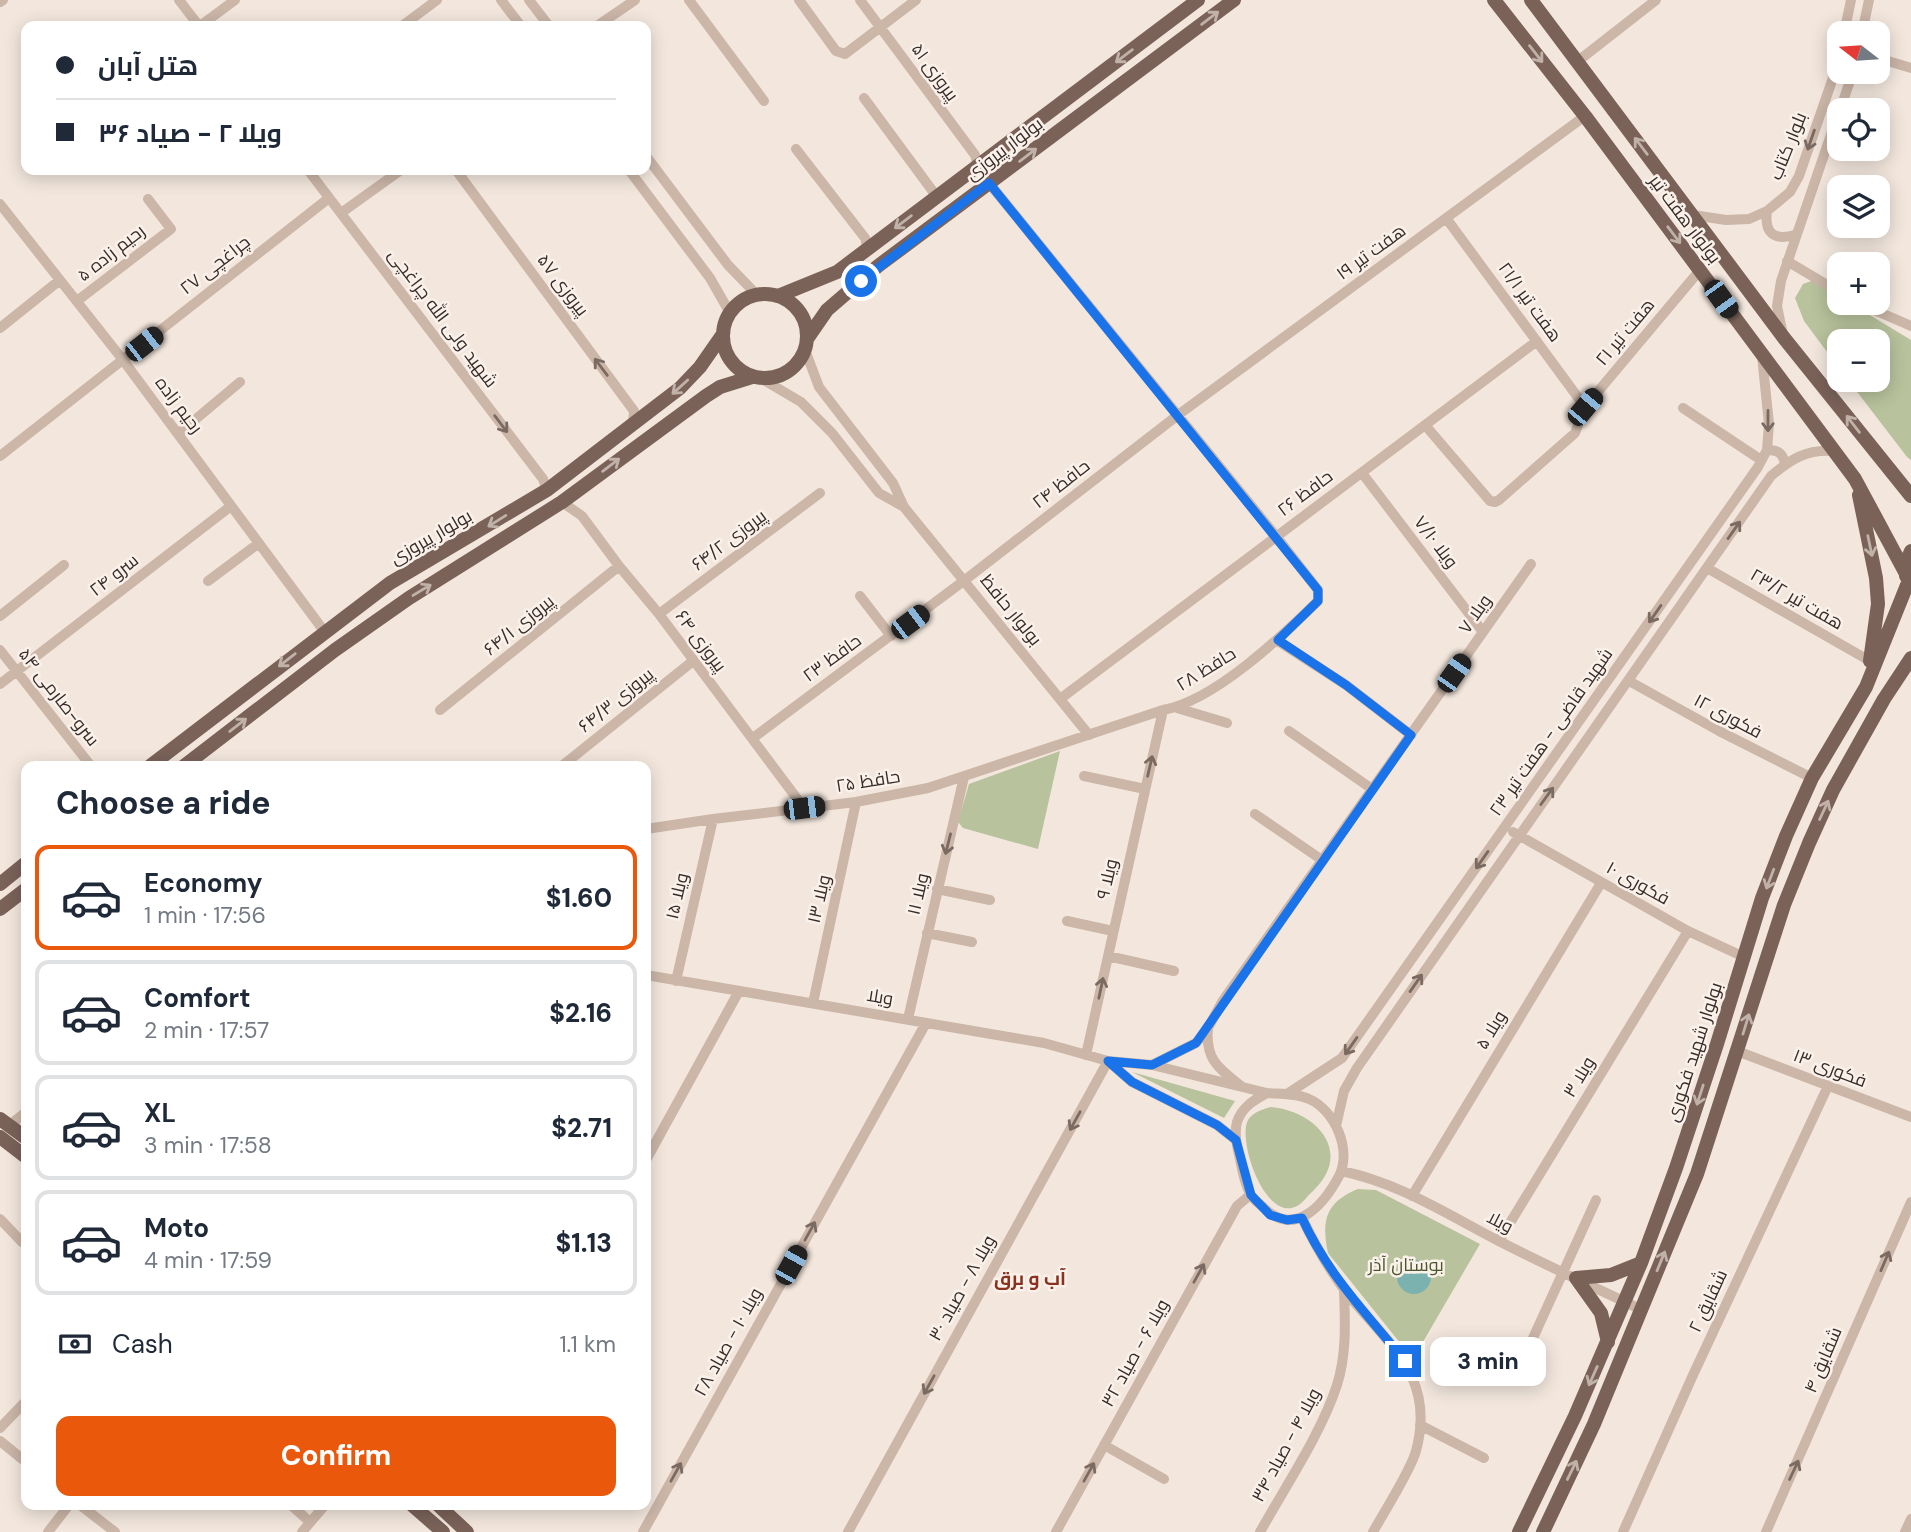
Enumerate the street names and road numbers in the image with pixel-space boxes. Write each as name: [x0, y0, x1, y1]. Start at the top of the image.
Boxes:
street label: پیروزی ۵۱: [906, 38, 964, 106]
street label: بلوار کتاب: [1764, 109, 1812, 183]
street label: بولوار پیروزی: [960, 112, 1048, 186]
street label: بولوار هفت تیر: [1643, 169, 1726, 268]
street label: رحیم زاده ۵: [72, 219, 150, 287]
street label: هفت تیر ۱۹: [1331, 219, 1411, 285]
street label: چراغچی ۲۷: [175, 230, 255, 300]
street label: شهید ولی الله چراغچی: [383, 244, 503, 392]
street label: پیروزی ۵۷: [532, 249, 594, 321]
street label: هفت تیر ۲۱/۱: [1493, 257, 1567, 347]
street label: هفت تیر ۲۱: [1590, 293, 1660, 371]
street label: رحیم زاده: [150, 372, 208, 438]
street label: حافظ ۲۴: [1027, 454, 1095, 514]
street label: حافظ ۲۶: [1272, 464, 1338, 522]
street label: بولوار پیروزی: [386, 504, 476, 570]
street label: پیروزی ۶۴/۲: [687, 504, 772, 576]
street label: ویلا ۷/۱۰: [1408, 511, 1464, 573]
street label: سرو ۲۴: [85, 548, 143, 602]
street label: هفت تیر ۲۳/۲: [1746, 563, 1848, 635]
street label: بولوار حافظ: [975, 569, 1047, 651]
street label: پیروزی ۶۴/۱: [479, 589, 559, 661]
street label: ویلا ۷: [1453, 590, 1497, 638]
street label: پیروزی ۶۴: [670, 605, 732, 677]
street label: حافظ ۲۳: [798, 629, 866, 687]
street label: حافظ ۲۸: [1172, 641, 1240, 697]
street label: سرو-صارمی ۵۴: [13, 643, 105, 751]
street label: شهید قاضی - هفت تیر ۲۳: [1484, 643, 1618, 821]
street label: پیروزی ۶۴/۳: [573, 662, 659, 738]
street label: فکوری ۱۲: [1690, 688, 1766, 744]
street label: حافظ ۲۵: [834, 764, 902, 798]
street label: ویلا ۹: [1091, 856, 1123, 902]
street label: فکوری ۱۰: [1602, 856, 1674, 910]
street label: ویلا ۱۵: [660, 870, 694, 922]
street label: ویلا ۱۱: [902, 871, 934, 917]
street label: ویلا ۱۳: [802, 872, 836, 926]
street label: بولوار شهید فکوری: [1660, 979, 1728, 1125]
street label: ویلا: [865, 983, 895, 1011]
street label: ویلا ۵: [1470, 1006, 1512, 1054]
street label: فکوری ۱۳: [1790, 1043, 1870, 1093]
street label: ویلا ۳: [1557, 1052, 1601, 1102]
street label: ویلا: [1483, 1205, 1517, 1239]
street label: ویلا ۸ - صیاد ۳۰: [923, 1231, 1001, 1345]
street label: شقایق ۲: [1683, 1266, 1733, 1336]
street label: ویلا ۱۰ - صیاد ۲۸: [688, 1284, 768, 1400]
street label: ویلا ۶ - صیاد ۳۲: [1095, 1295, 1175, 1411]
street label: شقایق ۴: [1798, 1323, 1848, 1397]
street label: ویلا ۴ - صیاد ۳۴: [1246, 1384, 1326, 1506]

